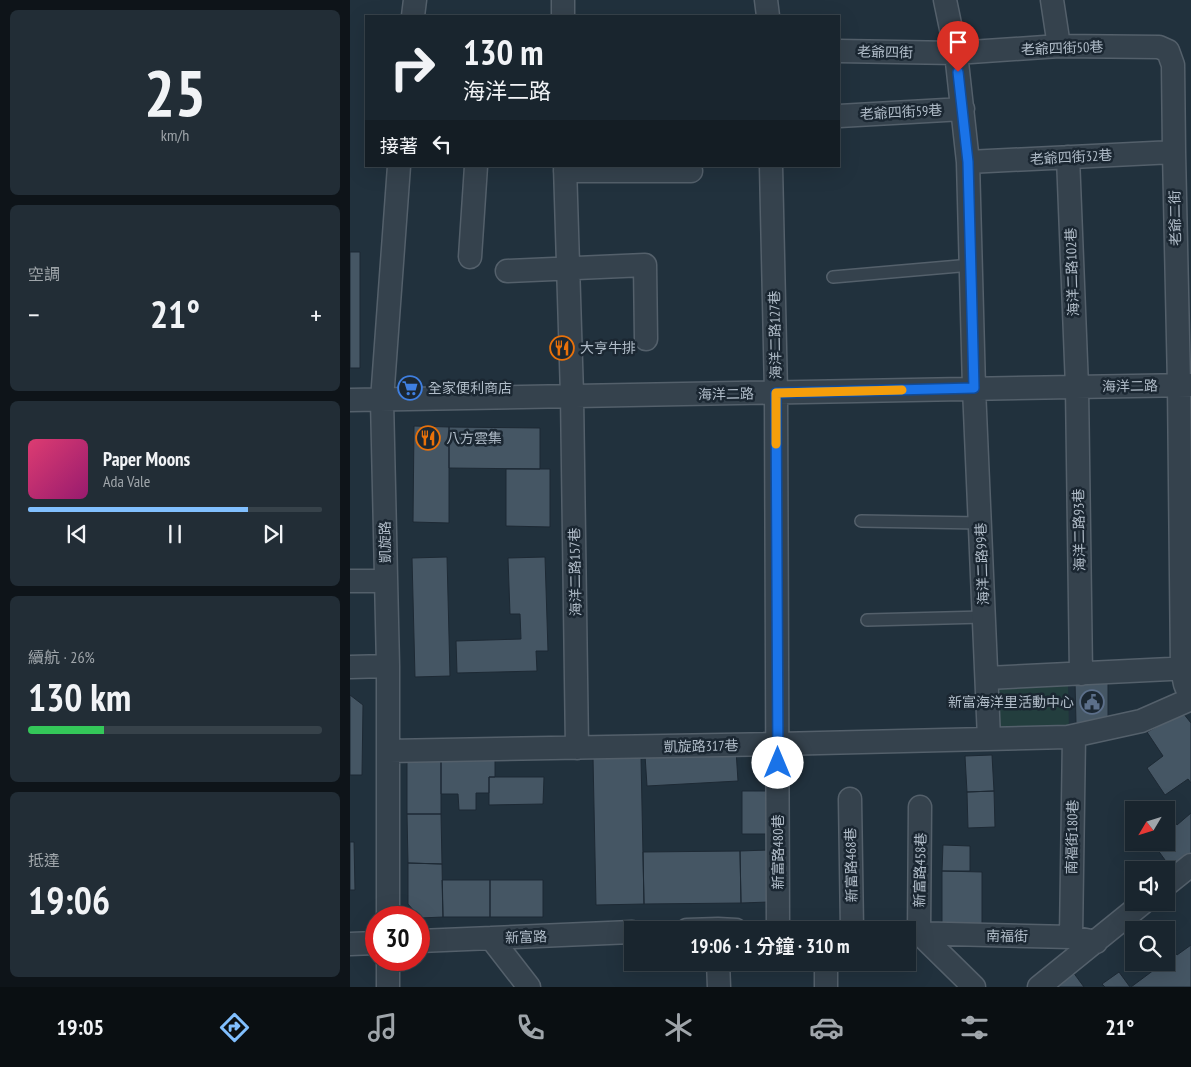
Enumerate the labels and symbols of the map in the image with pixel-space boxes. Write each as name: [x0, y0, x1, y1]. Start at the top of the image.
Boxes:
pin: [937, 21, 979, 72]
street label: 老爺四街50巷: [1020, 38, 1104, 58]
street label: 老爺四街: [857, 43, 913, 61]
street label: 老爺四街59巷: [859, 101, 943, 123]
street label: 老爺四街32巷: [1029, 146, 1113, 168]
street label: 老爺二街: [1166, 190, 1184, 246]
street label: 海洋二路102巷: [1061, 227, 1083, 317]
street label: 海洋二路127巷: [765, 290, 785, 380]
restaurant icon: 大亨牛排: [549, 335, 575, 361]
place label: 大亨牛排: [580, 339, 636, 357]
supermarket icon: 全家便利商店: [397, 375, 423, 401]
street label: 海洋二路: [1102, 377, 1158, 395]
place label: 全家便利商店: [428, 379, 512, 397]
street label: 海洋二路: [698, 385, 754, 403]
restaurant icon: 八方雲集: [415, 425, 441, 451]
place label: 八方雲集: [446, 429, 502, 447]
street label: 海洋二路93巷: [1069, 489, 1089, 571]
street label: 凱旋路: [376, 521, 394, 563]
street label: 海洋二路99巷: [972, 522, 992, 606]
street label: 海洋二路157巷: [565, 527, 585, 617]
public building icon: 新富海洋里活動中心: [1079, 689, 1105, 715]
place label: 新富海洋里活動中心: [948, 693, 1074, 711]
street label: 凱旋路317巷: [663, 736, 739, 756]
position arrow: [751, 736, 803, 788]
street label: 南福街180巷: [1062, 799, 1082, 875]
north arrow: [1125, 801, 1175, 851]
street label: 新富路480巷: [769, 815, 787, 889]
street label: 新富路468巷: [841, 827, 861, 903]
street label: 新富路458巷: [910, 832, 930, 908]
speed limit sign: 30: [365, 906, 430, 971]
street label: 新富路: [505, 927, 547, 947]
street label: 南福街: [986, 927, 1028, 945]

